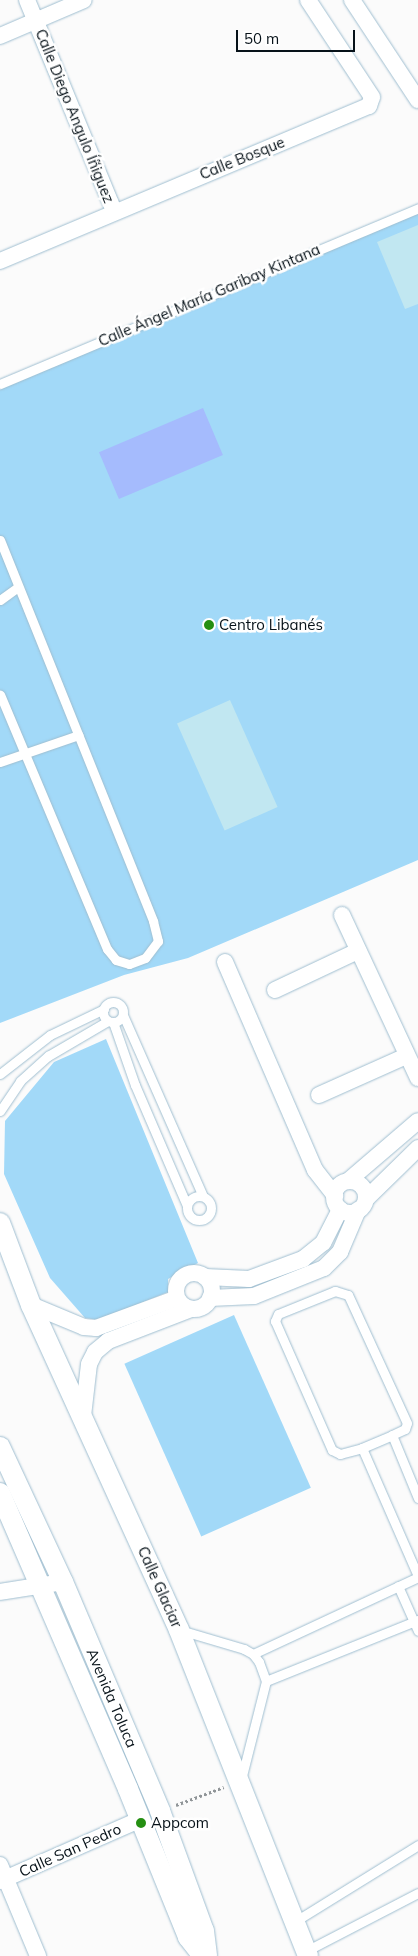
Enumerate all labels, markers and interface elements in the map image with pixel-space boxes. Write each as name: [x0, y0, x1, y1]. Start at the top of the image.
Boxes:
scale bar: [238, 20, 357, 52]
street label: Calle Diego Angulo Íñiguez: [32, 26, 118, 206]
text: 50 m: [244, 29, 279, 48]
street label: Calle Bosque: [197, 133, 287, 183]
street label: Calle Ángel María Garibay Kintana: [95, 240, 323, 350]
place label: Centro Libanés: [219, 616, 323, 634]
marker: Centro Libanés: [203, 619, 215, 631]
street label: Calle Glaciar: [134, 1544, 186, 1630]
street label: Avenida Toluca: [83, 1646, 141, 1750]
place label: Appcom: [151, 1814, 209, 1832]
marker: Appcom: [135, 1817, 147, 1829]
street label: Calle San Pedro: [16, 1819, 124, 1881]

